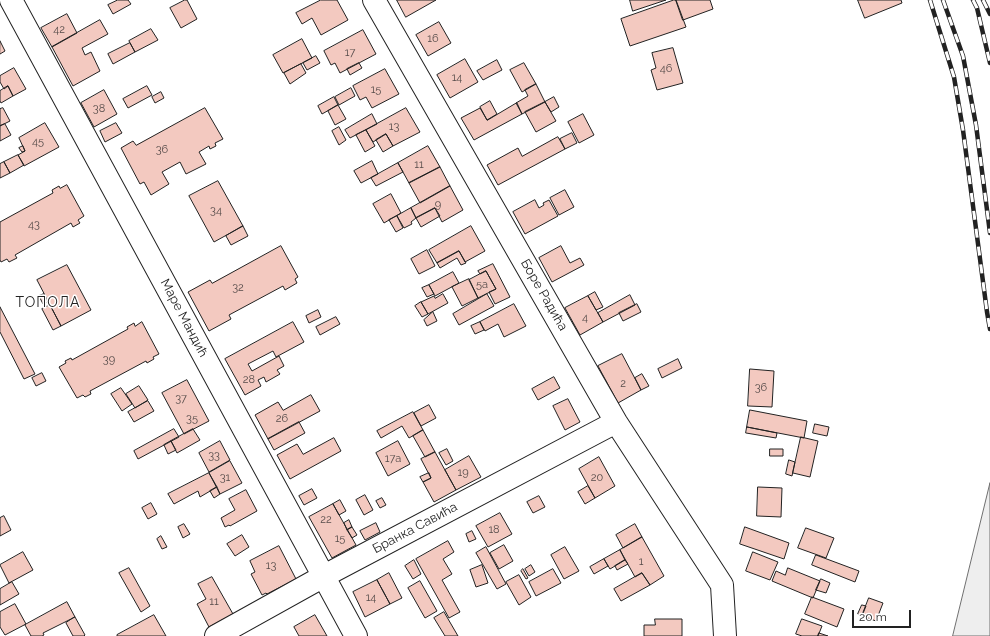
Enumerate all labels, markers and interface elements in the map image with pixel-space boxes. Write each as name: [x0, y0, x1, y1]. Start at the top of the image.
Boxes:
house number: 42: [53, 23, 65, 37]
house number: 16: [427, 32, 439, 46]
house number: 17: [345, 46, 355, 60]
house number: 46: [660, 62, 672, 76]
house number: 14: [452, 71, 462, 85]
house number: 15: [371, 83, 381, 97]
house number: 38: [93, 102, 105, 116]
house number: 13: [389, 120, 399, 134]
house number: 45: [32, 135, 44, 149]
house number: 36: [156, 143, 168, 157]
house number: 11: [414, 158, 424, 172]
house number: 9: [435, 198, 441, 212]
house number: 34: [210, 204, 222, 218]
house number: 43: [28, 218, 40, 232]
street label: Боре Радића: [517, 256, 571, 334]
street label: Маре Мандић: [157, 276, 211, 360]
house number: 5a: [476, 278, 488, 292]
house number: 32: [232, 281, 244, 295]
district label: ТОПОЛА: [16, 295, 80, 311]
house number: 4: [582, 311, 588, 325]
house number: 39: [103, 353, 115, 367]
house number: 28: [243, 373, 255, 387]
house number: 2: [620, 377, 626, 391]
house number: 36: [755, 381, 767, 395]
house number: 37: [175, 392, 187, 406]
house number: 35: [186, 412, 198, 426]
house number: 26: [276, 412, 288, 426]
house number: 33: [208, 449, 220, 463]
house number: 17a: [385, 452, 401, 466]
house number: 19: [457, 466, 469, 480]
house number: 31: [220, 471, 230, 485]
house number: 20: [591, 471, 603, 485]
street label: Бранка Савића: [370, 499, 460, 557]
house number: 22: [320, 513, 332, 527]
house number: 18: [488, 523, 500, 537]
house number: 15: [335, 532, 345, 546]
house number: 1: [639, 555, 643, 569]
house number: 13: [266, 559, 276, 573]
house number: 14: [366, 591, 376, 605]
house number: 11: [209, 595, 219, 609]
scale bar: [854, 602, 913, 628]
text: 20 m: [859, 610, 887, 624]

